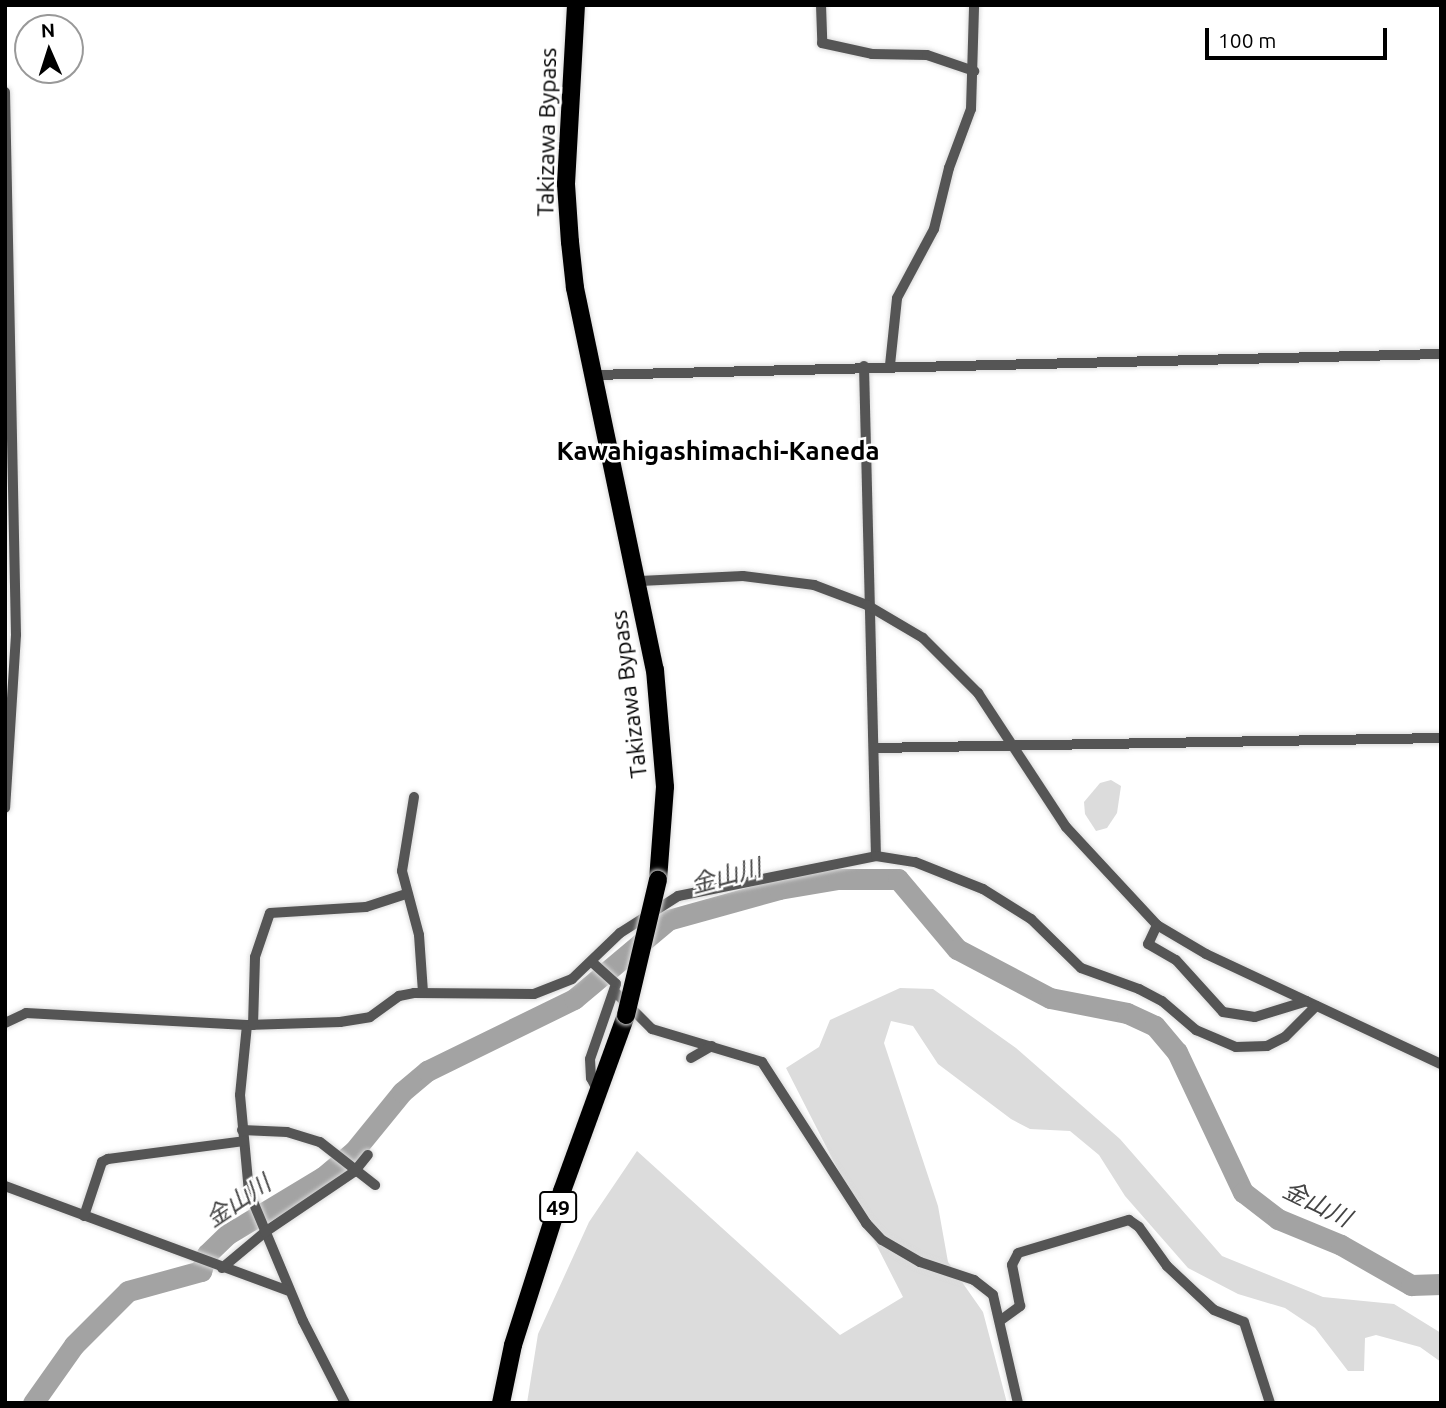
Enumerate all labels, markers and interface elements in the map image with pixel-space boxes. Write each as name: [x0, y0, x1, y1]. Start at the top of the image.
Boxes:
north arrow: [14, 14, 84, 84]
scale bar: [1208, 14, 1390, 58]
text: N: [40, 19, 56, 41]
text: 100 m: [1218, 28, 1276, 52]
street label: Takizawa Bypass: [532, 47, 562, 217]
district label: Kawahigashimachi-Kaneda: [556, 435, 880, 467]
street label: Takizawa Bypass: [605, 608, 653, 780]
water label: 金山川: [687, 853, 765, 899]
water label: 金山川: [200, 1169, 276, 1233]
water label: 金山川: [1278, 1175, 1356, 1233]
road number: 49: [539, 1190, 577, 1224]

